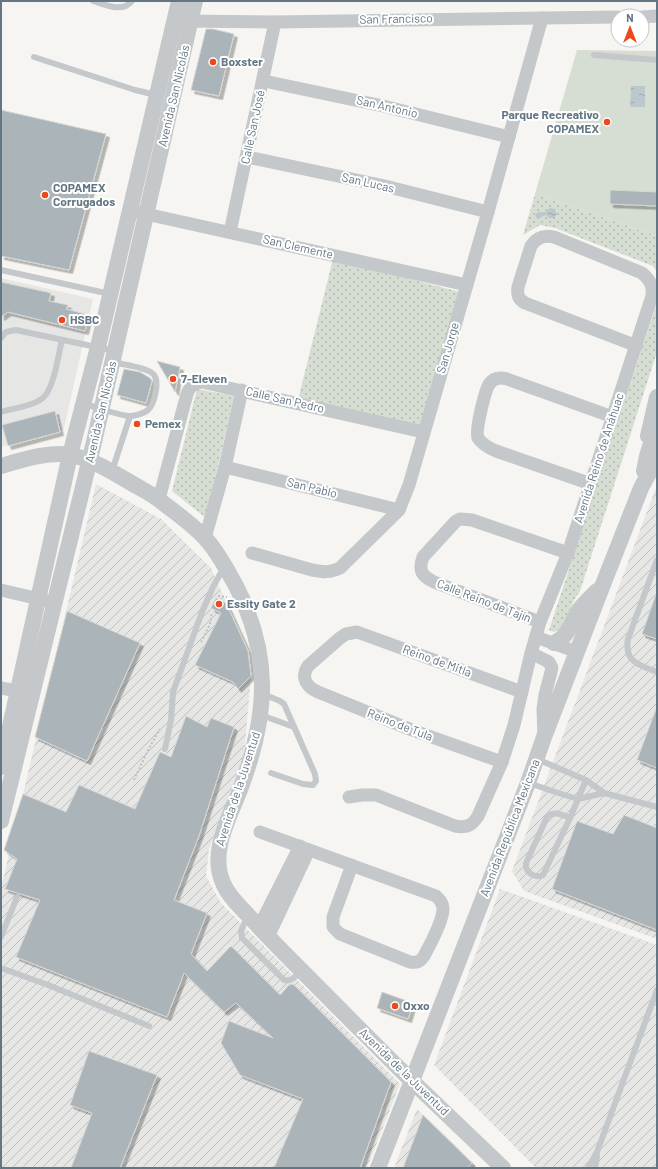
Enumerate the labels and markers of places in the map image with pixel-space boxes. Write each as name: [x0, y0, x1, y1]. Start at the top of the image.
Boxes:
place label: Boxster: [221, 54, 263, 68]
marker: Boxster: [208, 57, 218, 67]
place label: Parque Recreativo COPAMEX: [501, 107, 599, 135]
marker: Parque Recreativo COPAMEX: [602, 117, 612, 127]
place label: COPAMEX Corrugados: [53, 180, 115, 208]
marker: COPAMEX Corrugados: [40, 190, 50, 200]
place label: HSBC: [70, 312, 99, 326]
marker: HSBC: [57, 315, 67, 325]
place label: 7-Eleven: [181, 371, 227, 385]
marker: 7-Eleven: [168, 374, 178, 384]
place label: Pemex: [145, 416, 182, 430]
marker: Pemex: [132, 419, 142, 429]
place label: Essity Gate 2: [227, 596, 296, 610]
marker: Essity Gate 2: [214, 599, 224, 609]
place label: Oxxo: [403, 998, 430, 1012]
marker: Oxxo: [390, 1001, 400, 1011]

